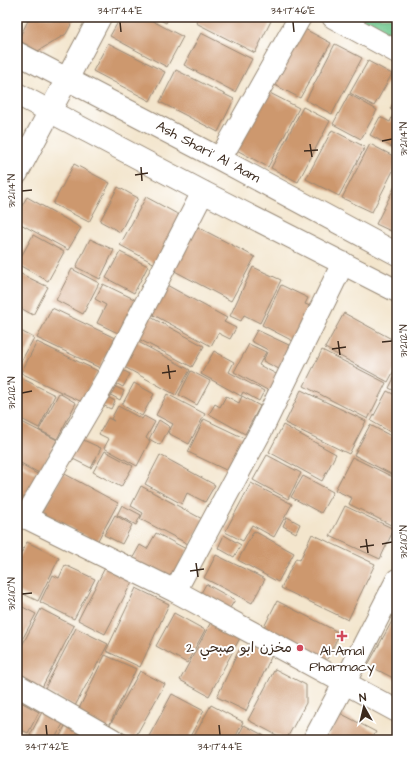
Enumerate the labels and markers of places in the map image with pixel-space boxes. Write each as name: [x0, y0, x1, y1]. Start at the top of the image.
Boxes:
marker: Al-Amal Pharmacy: [337, 631, 347, 641]
place label: مخزن ابو صبحي 2: [186, 638, 292, 660]
place label: Al-Amal Pharmacy: [309, 641, 375, 677]
marker: مخزن ابو صبحي 2: [295, 643, 305, 653]

